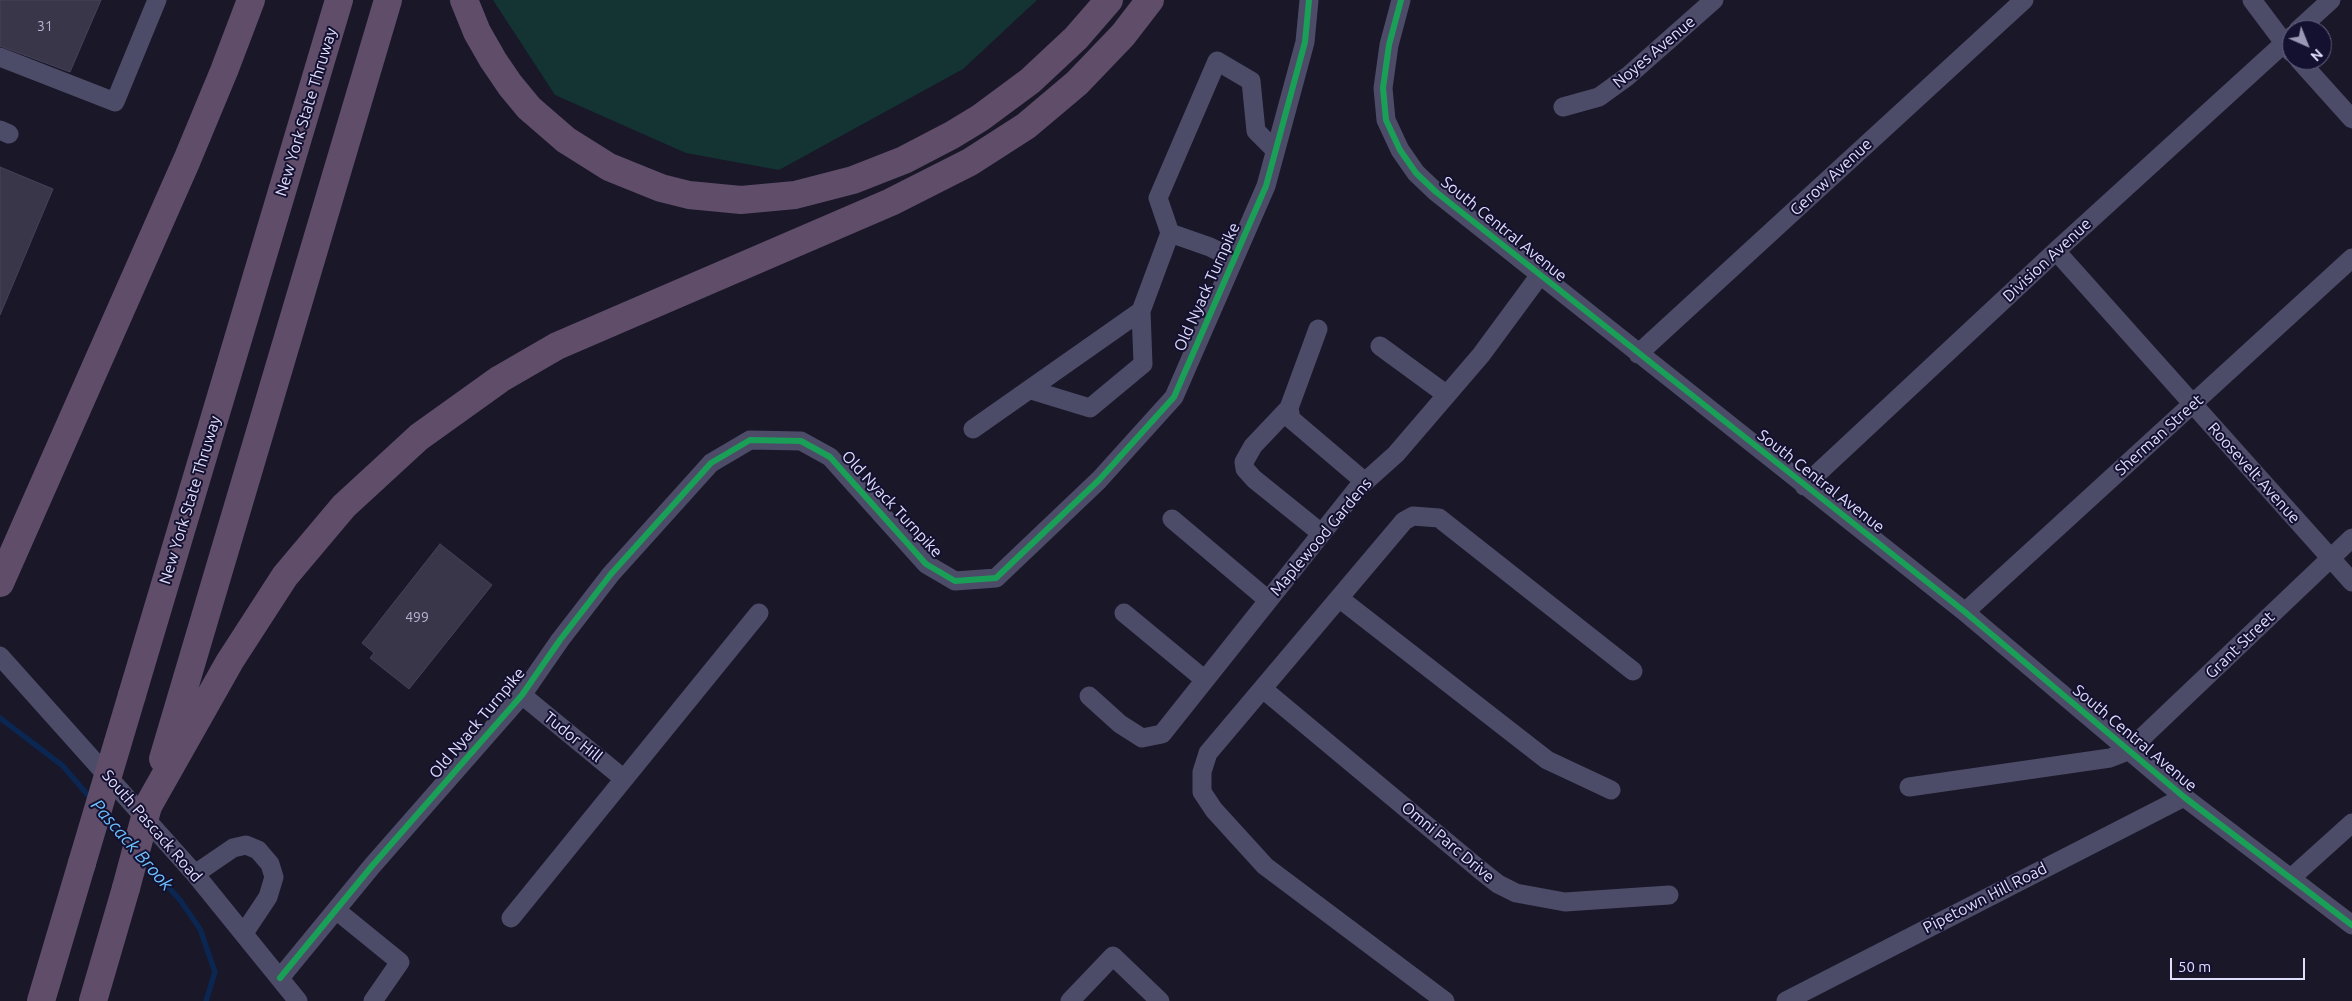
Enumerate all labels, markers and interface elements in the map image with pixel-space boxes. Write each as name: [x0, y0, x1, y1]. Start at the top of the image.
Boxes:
street label: Noyes Avenue: [1609, 12, 1699, 92]
house number: 31: [37, 18, 53, 34]
north arrow: [2282, 20, 2332, 70]
street label: New York State Thruway: [271, 25, 341, 199]
text: N: [2307, 46, 2326, 64]
street label: Gerow Avenue: [1786, 134, 1876, 220]
street label: South Central Avenue: [1437, 172, 1571, 286]
street label: Division Avenue: [1999, 214, 2095, 306]
street label: Old Nyack Turnpike: [1170, 220, 1244, 354]
street label: Sherman Street: [2111, 390, 2207, 480]
street label: New York State Thruway: [155, 413, 225, 587]
street label: Roosevelt Avenue: [2204, 419, 2304, 527]
street label: South Central Avenue: [1754, 425, 1888, 537]
street label: Old Nyack Turnpike: [838, 447, 946, 561]
street label: Maplewood Gardens: [1266, 474, 1376, 600]
street label: Grant Street: [2201, 607, 2279, 683]
house number: 499: [405, 609, 429, 625]
street label: Old Nyack Turnpike: [425, 664, 529, 782]
street label: South Central Avenue: [2069, 680, 2201, 796]
street label: Tudor Hill: [540, 708, 606, 766]
street label: South Pascack Road: [98, 766, 206, 886]
water label: Pascack Brook: [86, 795, 178, 895]
street label: Omni Parc Drive: [1398, 798, 1498, 886]
street label: Pipetown Hill Road: [1920, 858, 2050, 938]
scale bar: [2172, 948, 2307, 980]
text: 50 m: [2178, 958, 2211, 975]

